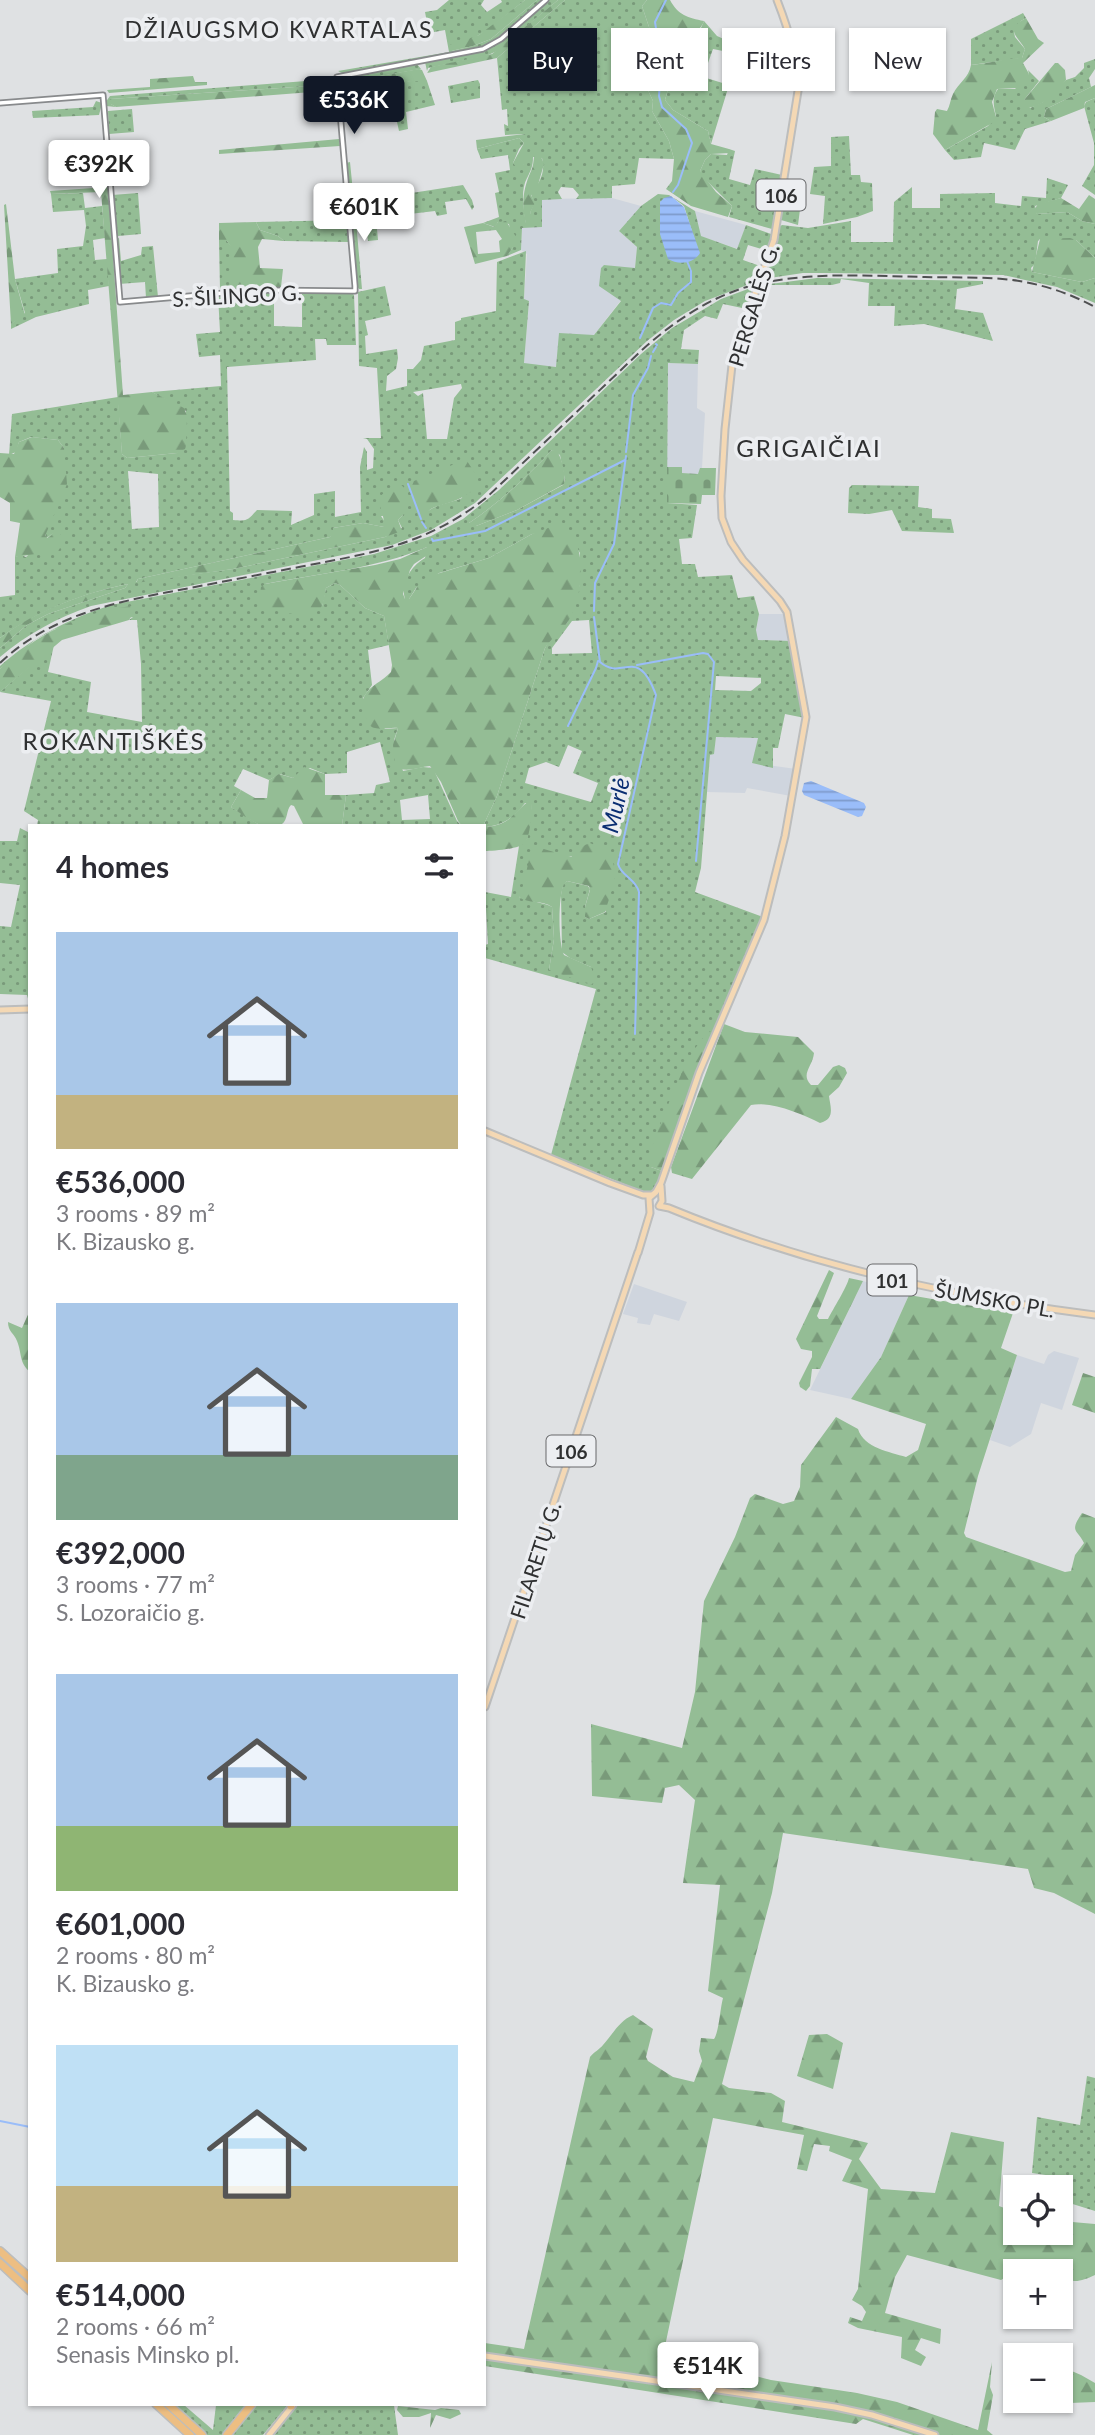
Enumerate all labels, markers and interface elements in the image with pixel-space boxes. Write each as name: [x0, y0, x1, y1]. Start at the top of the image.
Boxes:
district label: DŽIAUGSMO KVARTALAS: [125, 15, 433, 43]
chip: Buy: [508, 28, 597, 91]
chip: Rent: [611, 28, 708, 91]
chip: Filters: [722, 28, 835, 91]
chip: New: [849, 28, 946, 91]
pin: €536K: [305, 76, 403, 136]
text: €536K: [319, 85, 389, 113]
pin: €392K: [50, 140, 148, 200]
text: €392K: [64, 149, 134, 177]
road number: 106: [756, 180, 806, 210]
pin: €601K: [315, 184, 413, 243]
text: €601K: [329, 192, 399, 220]
street label: PERGALĖS G.: [722, 241, 784, 369]
street label: S. ŠILINGO G.: [172, 279, 302, 311]
district label: GRIGAIČIAI: [736, 433, 882, 462]
district label: ROKANTIŠKĖS: [22, 726, 206, 755]
water label: Murlė: [595, 775, 635, 835]
icon: filters: [420, 847, 458, 885]
text: 4 homes: [56, 848, 169, 884]
icon: home: [194, 978, 320, 1104]
text: €536,000: [56, 1163, 185, 1199]
text: 3 rooms · 89 m²: [56, 1199, 215, 1227]
text: K. Bizausko g.: [56, 1227, 195, 1255]
road number: 101: [868, 1264, 917, 1296]
street label: ŠUMSKO PL.: [933, 1276, 1057, 1322]
icon: home: [194, 1349, 320, 1475]
road number: 106: [546, 1436, 596, 1466]
street label: FILARETŲ G.: [504, 1498, 566, 1622]
text: €392,000: [56, 1534, 185, 1570]
text: 3 rooms · 77 m²: [56, 1570, 215, 1598]
text: S. Lozoraičio g.: [56, 1598, 205, 1626]
icon: home: [194, 1720, 320, 1846]
text: €601,000: [56, 1905, 185, 1941]
text: 2 rooms · 80 m²: [56, 1941, 215, 1969]
text: K. Bizausko g.: [56, 1969, 195, 1997]
icon: home: [194, 2091, 320, 2217]
map controls: [1003, 2175, 1073, 2413]
button: locate: [1003, 2175, 1073, 2245]
button: +: [1003, 2259, 1073, 2329]
text: €514,000: [56, 2276, 185, 2312]
text: 2 rooms · 66 m²: [56, 2312, 215, 2340]
text: Senasis Minsko pl.: [56, 2340, 239, 2368]
pin: €514K: [659, 2342, 757, 2402]
button: −: [1003, 2343, 1073, 2413]
text: €514K: [673, 2351, 743, 2379]

